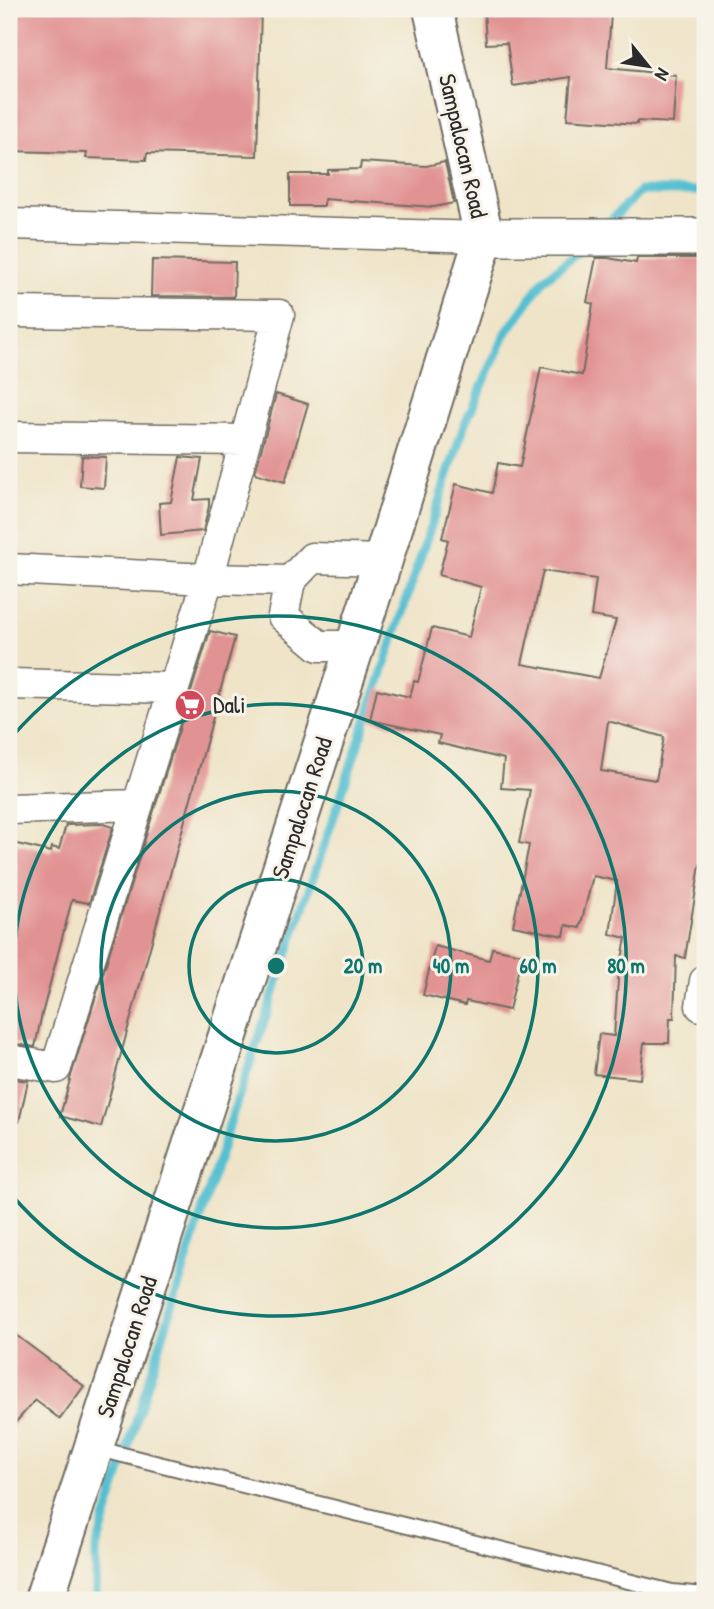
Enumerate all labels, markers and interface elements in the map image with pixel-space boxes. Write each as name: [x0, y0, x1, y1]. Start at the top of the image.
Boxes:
north arrow: [612, 32, 682, 102]
text: N: [649, 64, 677, 85]
street label: Sampalocan Road: [432, 71, 496, 221]
supermarket icon: Dali: [173, 688, 207, 722]
place label: Dali: [213, 688, 246, 720]
street label: Sampalocan Road: [263, 733, 339, 882]
text: 20 m: [344, 951, 382, 980]
text: 40 m: [433, 951, 469, 980]
text: 60 m: [520, 951, 556, 980]
text: 80 m: [607, 951, 645, 980]
centre of rings: [264, 954, 288, 978]
street label: Sampalocan Road: [88, 1272, 164, 1421]

